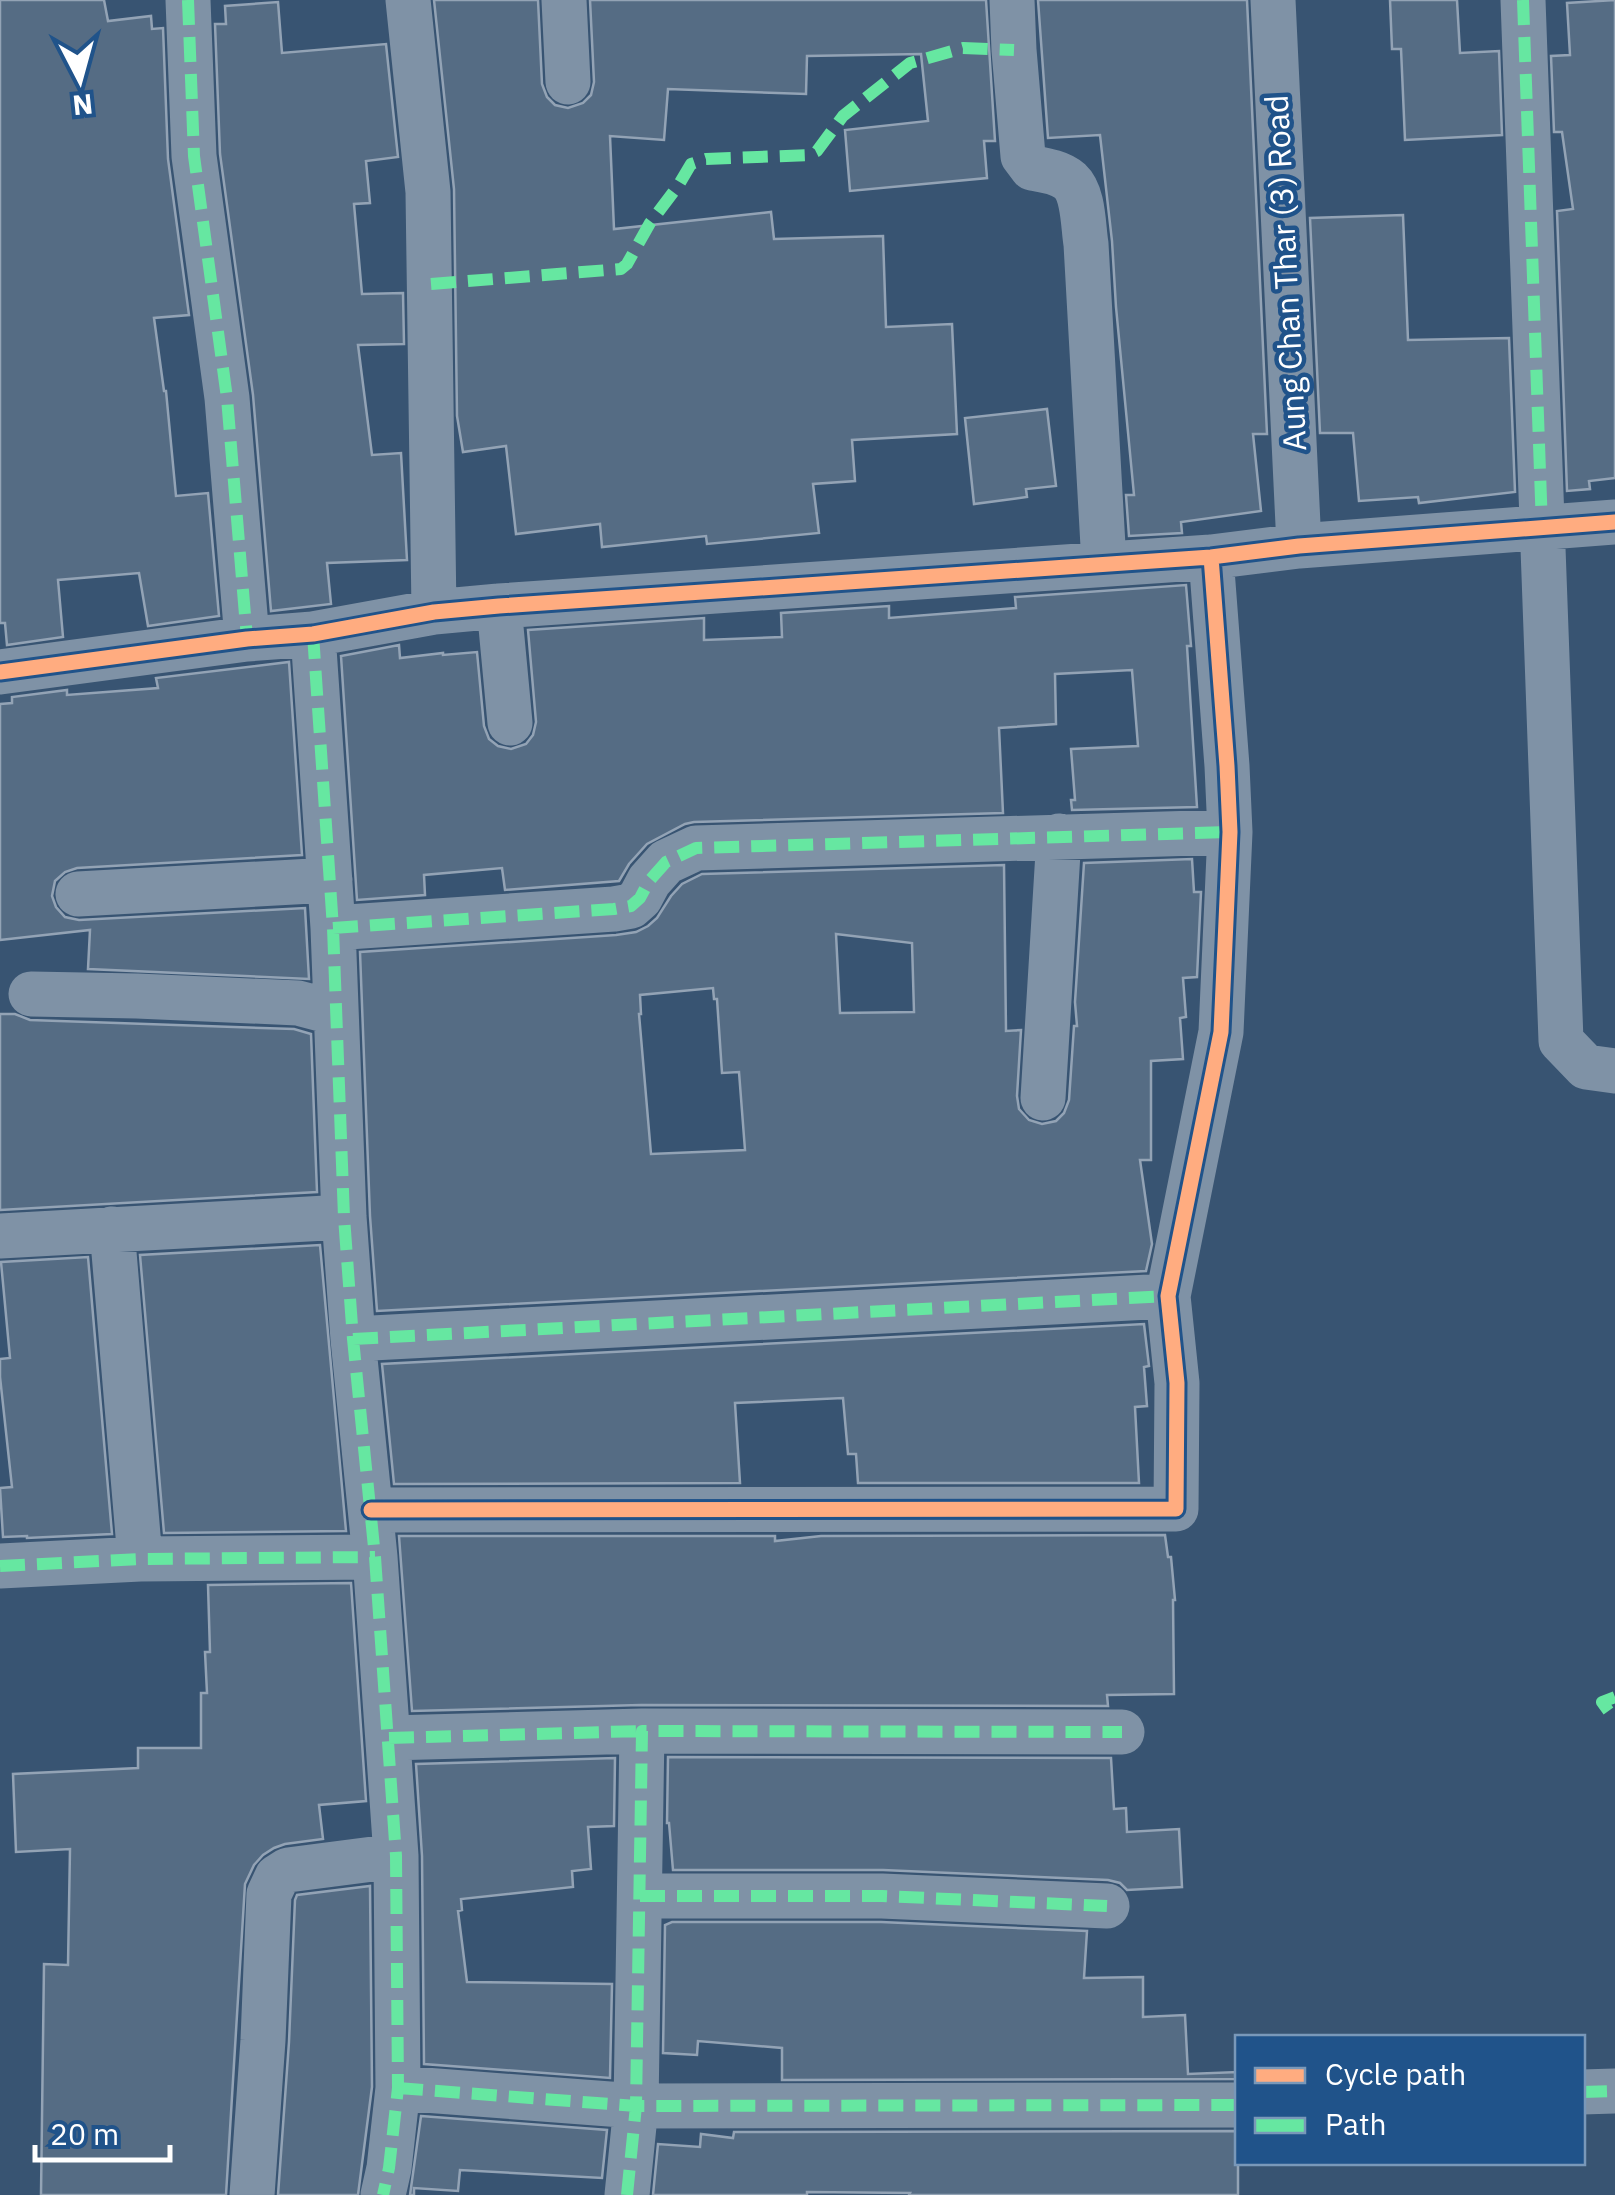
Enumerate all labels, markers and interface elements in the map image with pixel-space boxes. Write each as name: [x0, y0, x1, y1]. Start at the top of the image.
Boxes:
north arrow: [30, 30, 130, 130]
text: N: [71, 86, 95, 125]
street label: Aung Chan Thar (3) Road: [1255, 94, 1315, 452]
legend: [1235, 2035, 1585, 2165]
text: Cycle path: [1325, 2054, 1466, 2093]
scale bar: [35, 2100, 170, 2162]
text: Path: [1325, 2104, 1386, 2143]
text: 20 m: [50, 2114, 119, 2153]

